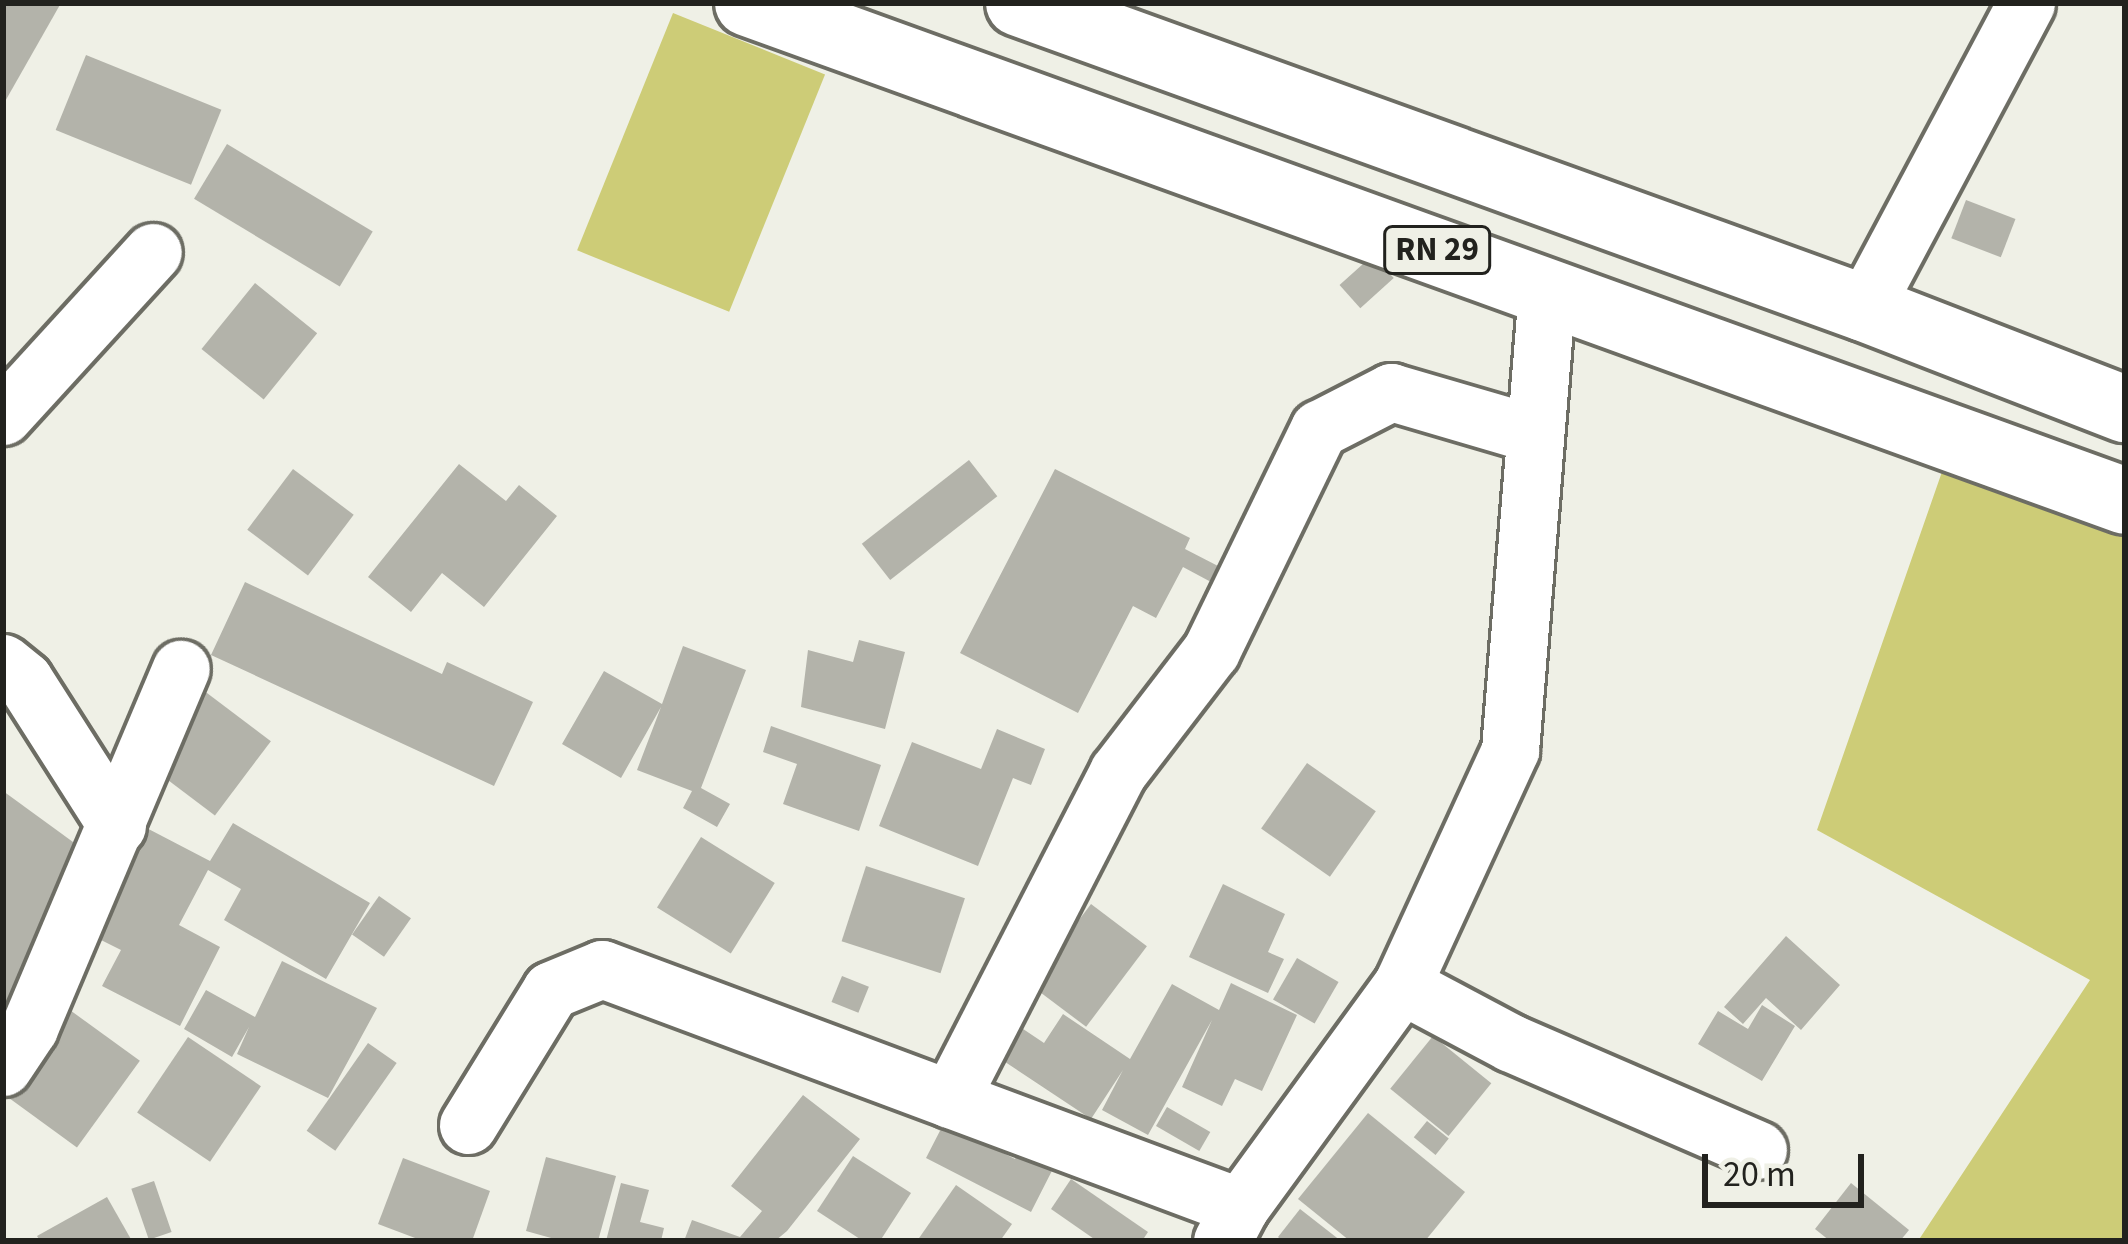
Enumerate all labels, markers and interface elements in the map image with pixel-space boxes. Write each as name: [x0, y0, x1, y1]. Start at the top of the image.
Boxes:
road number: RN 29: [1383, 223, 1491, 277]
scale bar: [1708, 1130, 1870, 1204]
text: 20 m: [1723, 1149, 1796, 1200]

